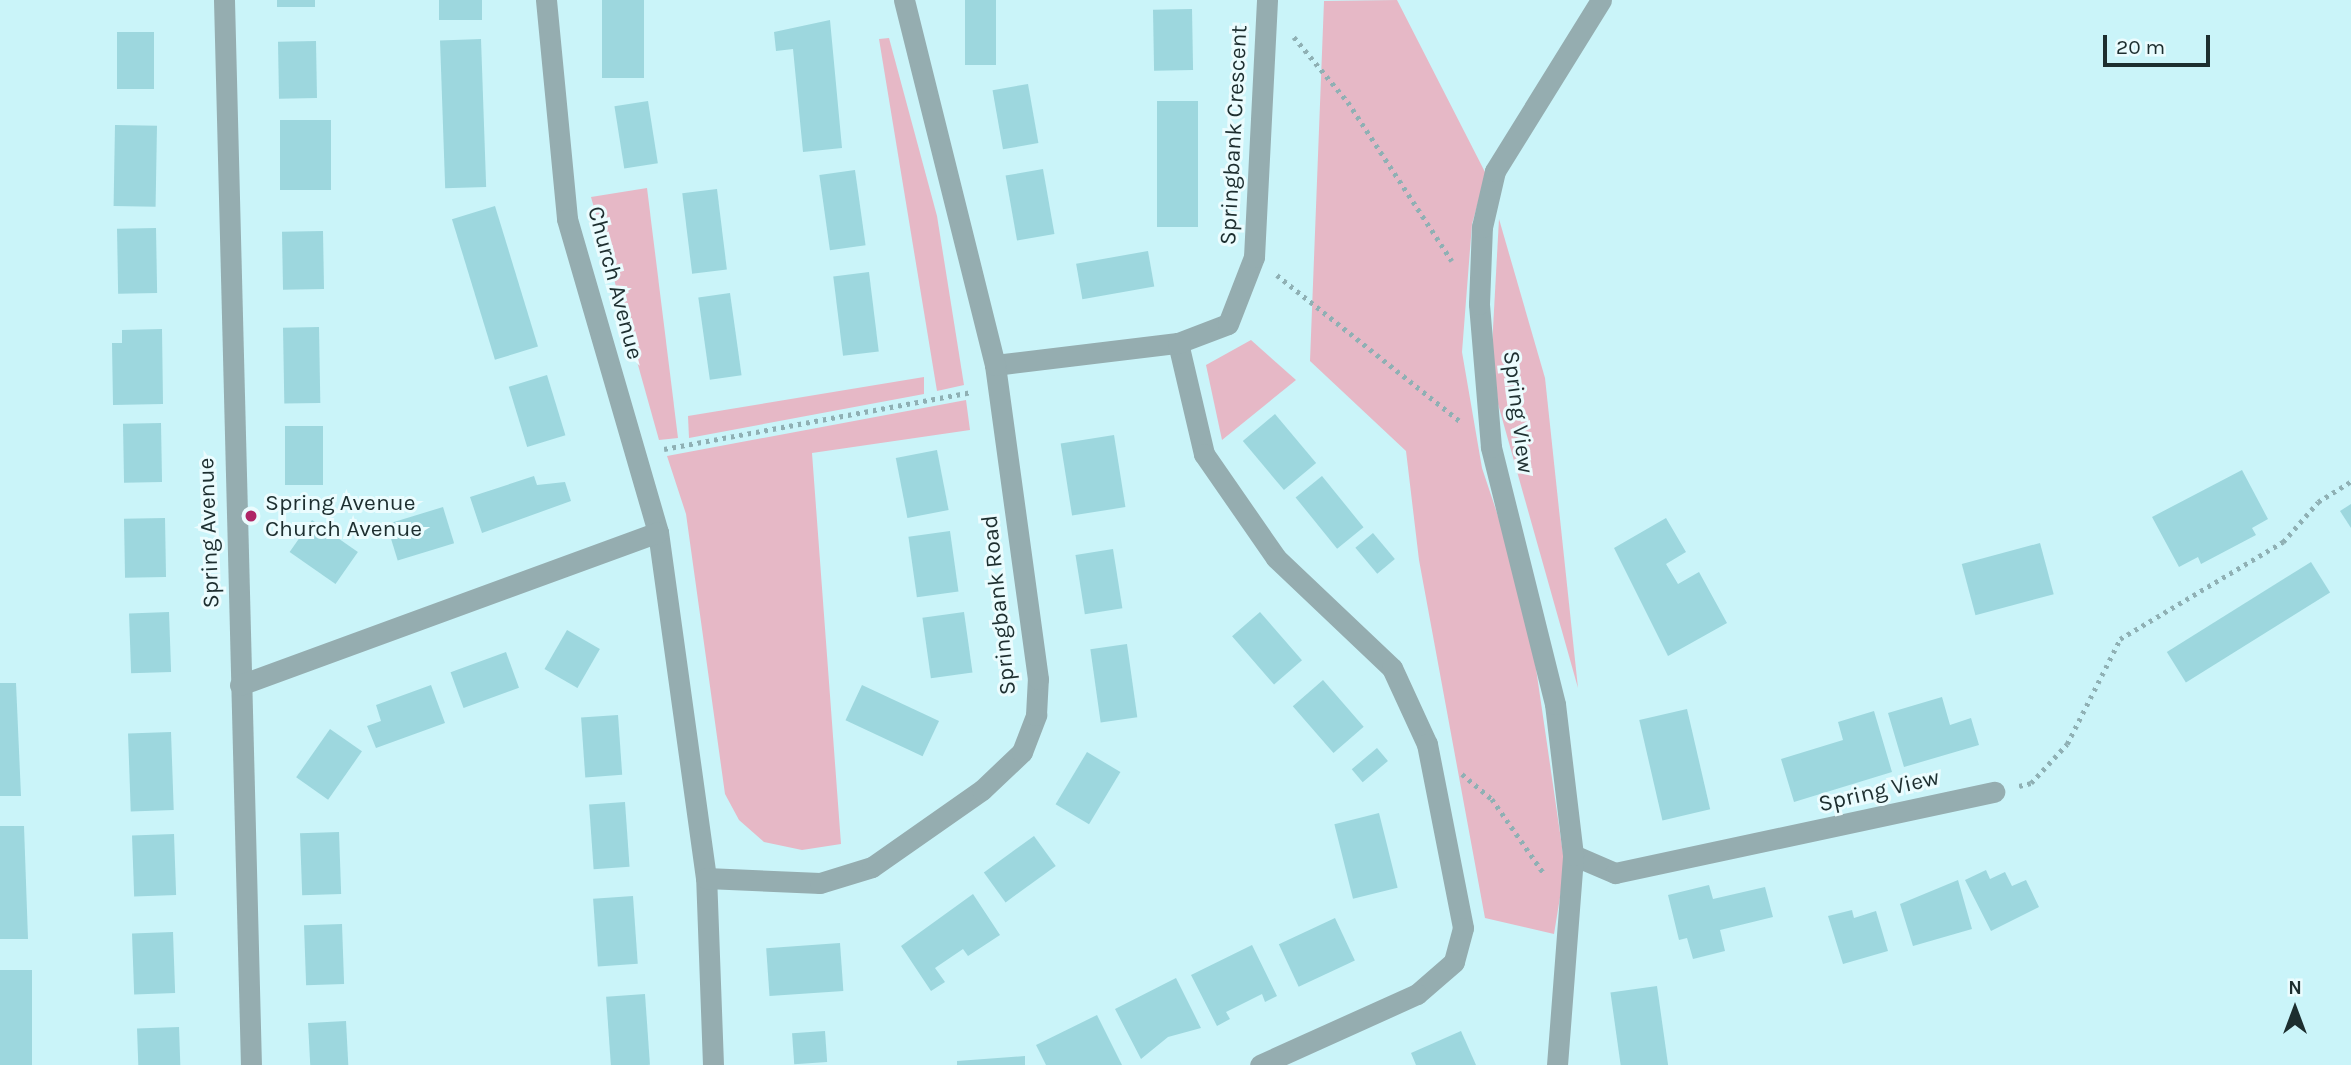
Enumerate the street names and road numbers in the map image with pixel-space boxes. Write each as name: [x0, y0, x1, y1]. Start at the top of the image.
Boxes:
street label: Springbank Crescent: [1214, 24, 1254, 246]
street label: Church Avenue: [581, 204, 649, 362]
street label: Spring View: [1497, 349, 1539, 475]
street label: Spring Avenue: [193, 457, 225, 609]
street label: Springbank Road: [976, 514, 1022, 696]
street label: Spring View: [1816, 764, 1942, 818]

